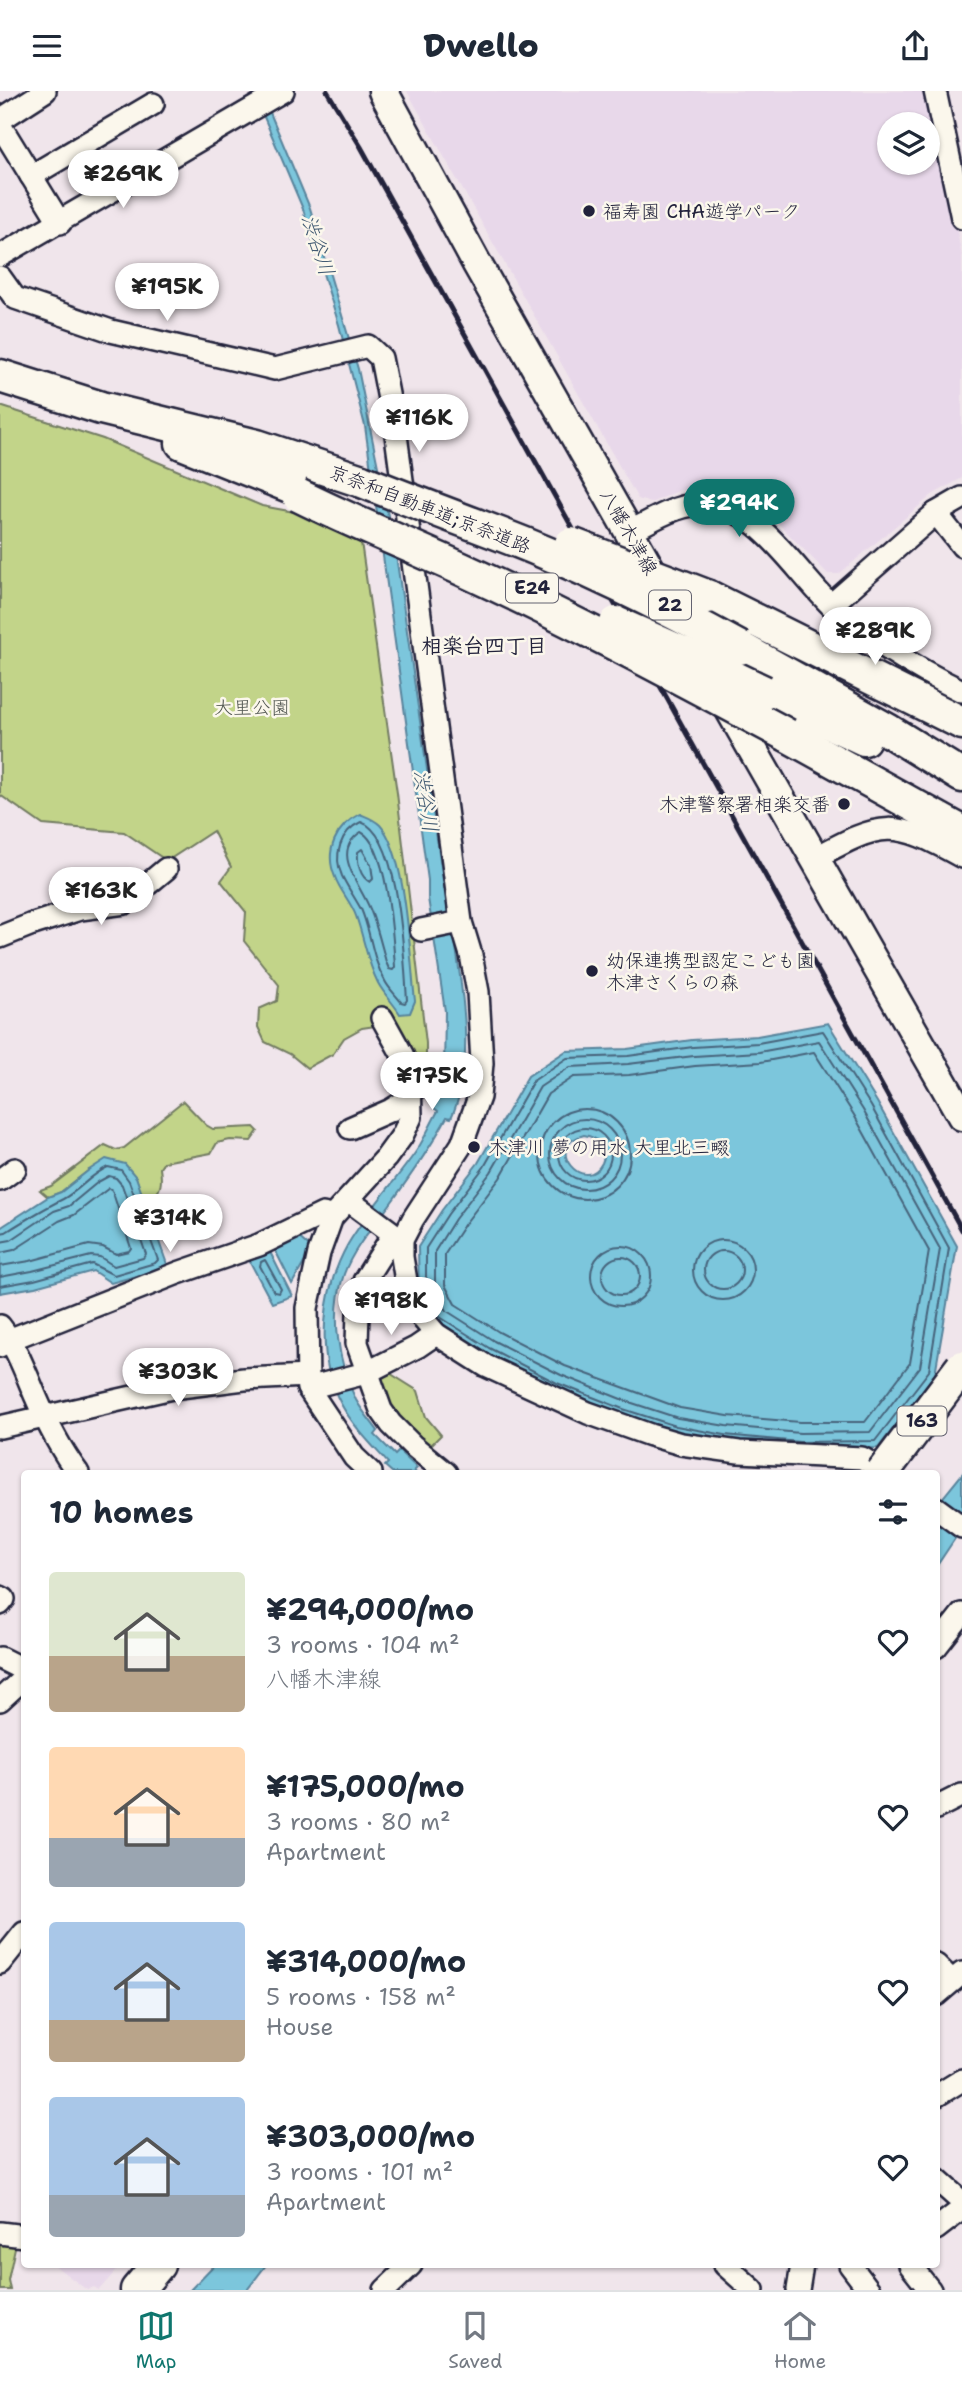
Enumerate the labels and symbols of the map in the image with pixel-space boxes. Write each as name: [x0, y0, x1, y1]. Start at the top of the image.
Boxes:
pin: ¥269K: [74, 151, 172, 210]
place label: 福寿園 CHA遊学パーク: [603, 199, 800, 224]
marker: 福寿園 CHA遊学パーク: [581, 203, 597, 219]
water label: 渋谷川: [295, 211, 341, 279]
pin: ¥195K: [118, 264, 216, 323]
pin: ¥116K: [370, 395, 468, 454]
street label: 京奈和自動車道;京奈道路: [325, 459, 535, 559]
pin: ¥294K: [690, 479, 788, 539]
street label: 八幡木津線: [594, 485, 664, 579]
road number: E24: [506, 573, 558, 603]
road number: 22: [649, 591, 691, 619]
pin: ¥289K: [826, 607, 924, 667]
district label: 相楽台四丁目: [421, 632, 547, 660]
park label: 大里公園: [214, 695, 290, 720]
water label: 渋谷川: [407, 768, 445, 834]
place label: 木津警察署相楽交番: [659, 792, 830, 817]
marker: 木津警察署相楽交番: [836, 796, 852, 812]
pin: ¥163K: [52, 867, 150, 927]
place label: 幼保連携型認定こども園 木津さくらの森: [606, 948, 815, 995]
marker: 幼保連携型認定こども園 木津さくらの森: [584, 963, 600, 979]
pin: ¥175K: [383, 1053, 481, 1112]
place label: 木津川 夢の用水 大里北三畷: [488, 1135, 729, 1160]
marker: 木津川 夢の用水 大里北三畷: [466, 1139, 482, 1155]
pin: ¥314K: [121, 1195, 219, 1254]
pin: ¥198K: [342, 1277, 440, 1337]
pin: ¥303K: [129, 1349, 227, 1408]
road number: 163: [898, 1407, 946, 1435]

